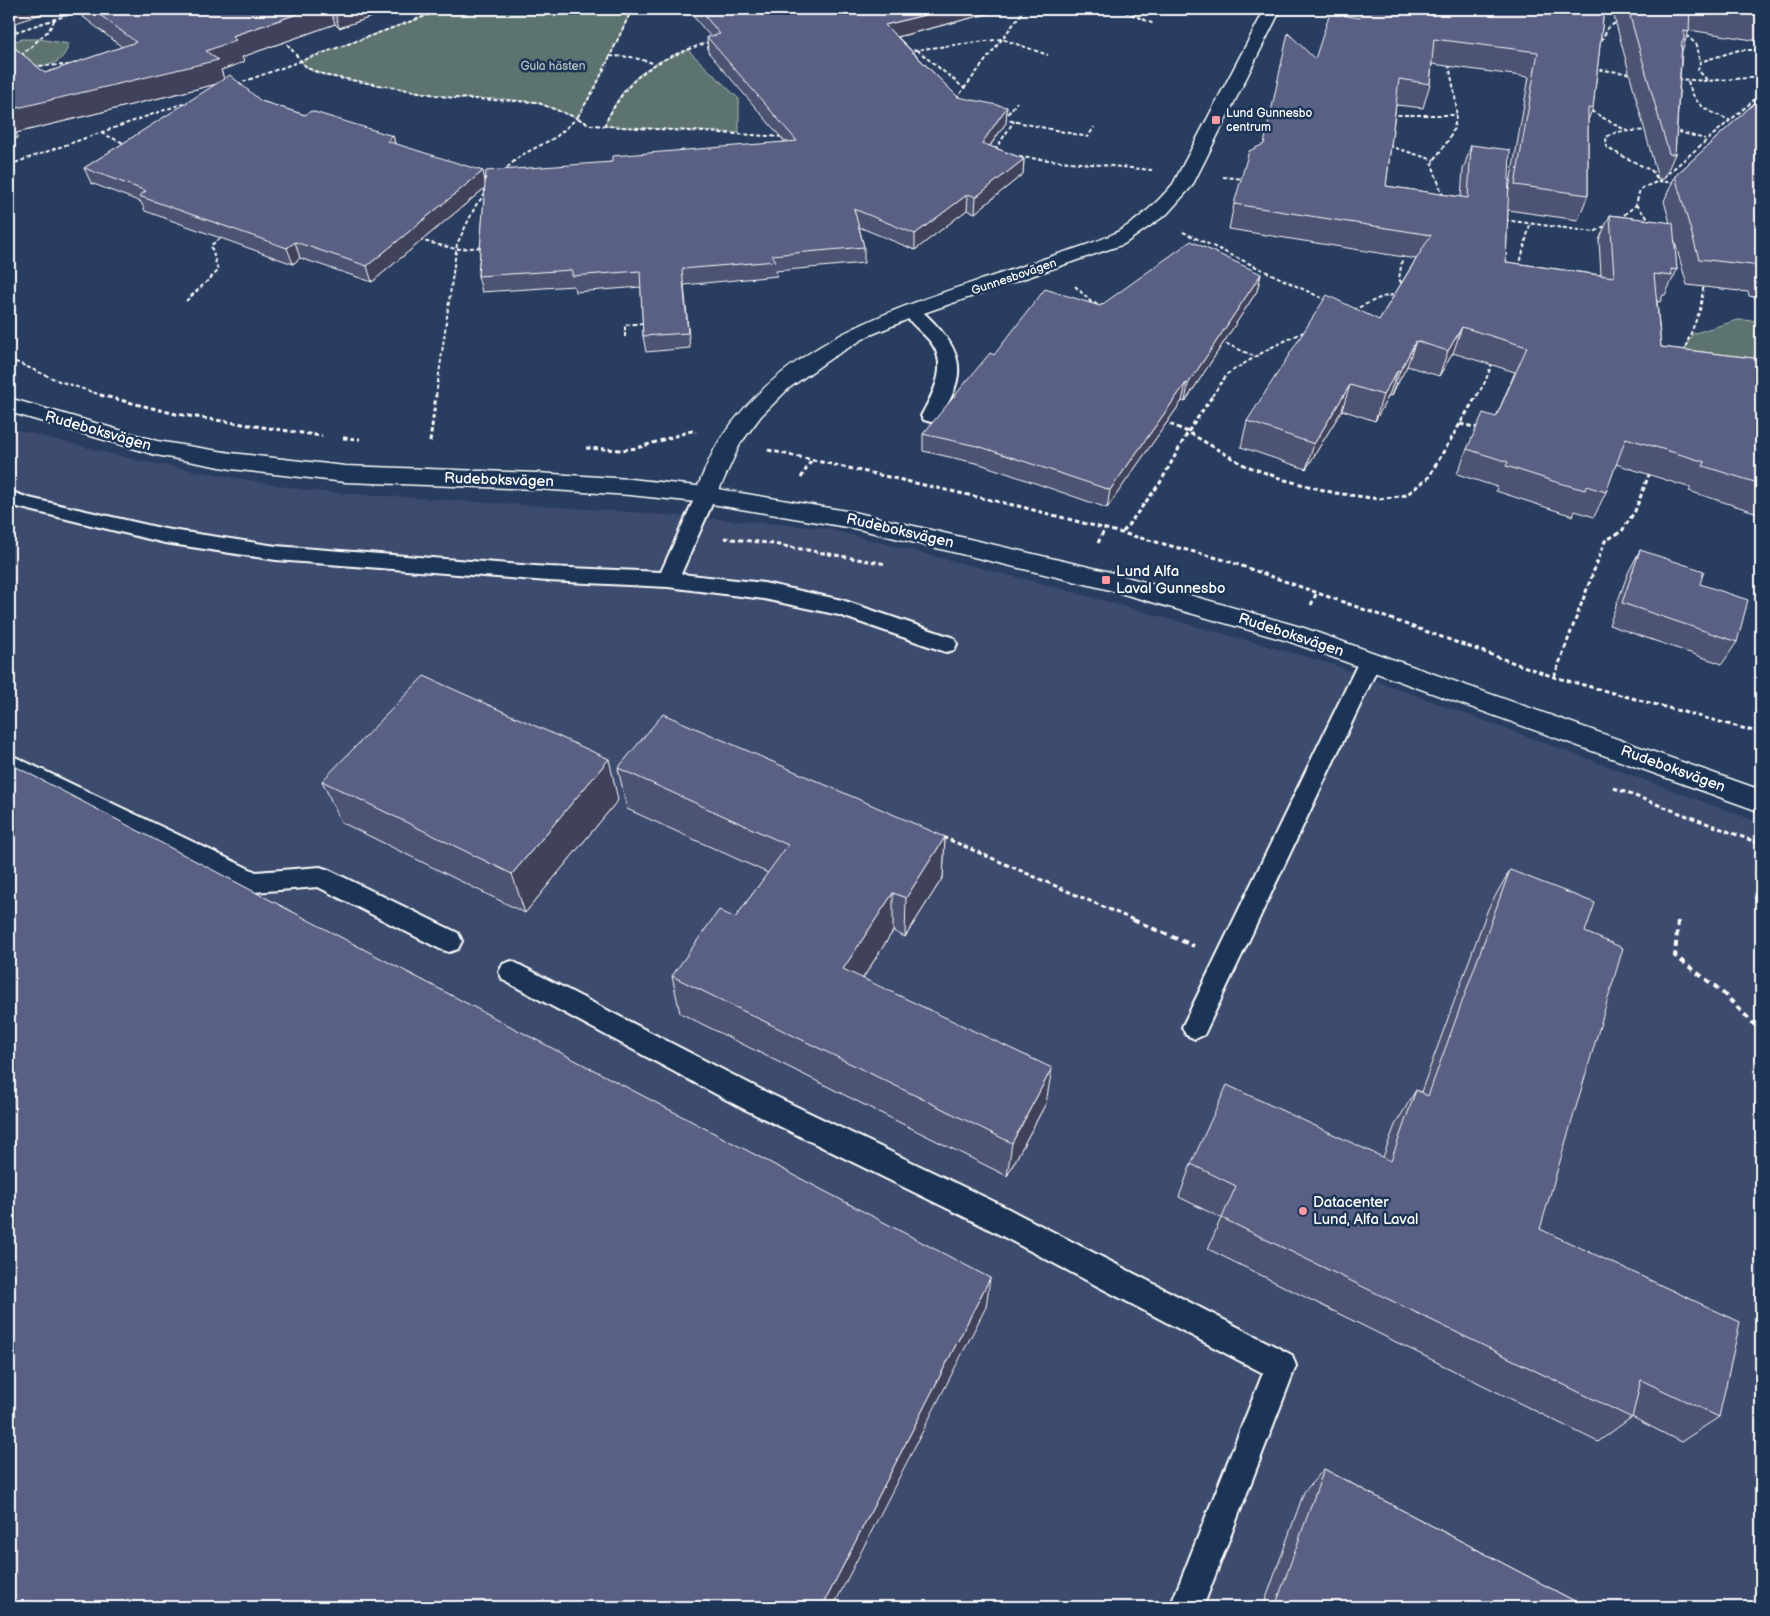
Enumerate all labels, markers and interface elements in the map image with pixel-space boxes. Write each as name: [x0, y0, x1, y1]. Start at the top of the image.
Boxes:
park label: Gula hästen: [521, 59, 586, 74]
place label: Lund Gunnesbo centrum: [1226, 106, 1313, 135]
marker: Lund Gunnesbo centrum: [1210, 114, 1222, 126]
street label: Gunnesbovägen: [969, 255, 1059, 299]
street label: Rudeboksvägen: [43, 407, 153, 455]
street label: Rudeboksvägen: [444, 469, 554, 491]
street label: Rudeboksvägen: [844, 509, 956, 553]
place label: Lund Alfa Laval Gunnesbo: [1116, 562, 1225, 598]
marker: Lund Alfa Laval Gunnesbo: [1100, 574, 1112, 586]
street label: Rudeboksvägen: [1236, 609, 1346, 661]
street label: Rudeboksvägen: [1618, 741, 1728, 797]
place label: Datacenter Lund, Alfa Laval: [1313, 1193, 1418, 1229]
marker: Datacenter Lund, Alfa Laval: [1297, 1205, 1309, 1217]

